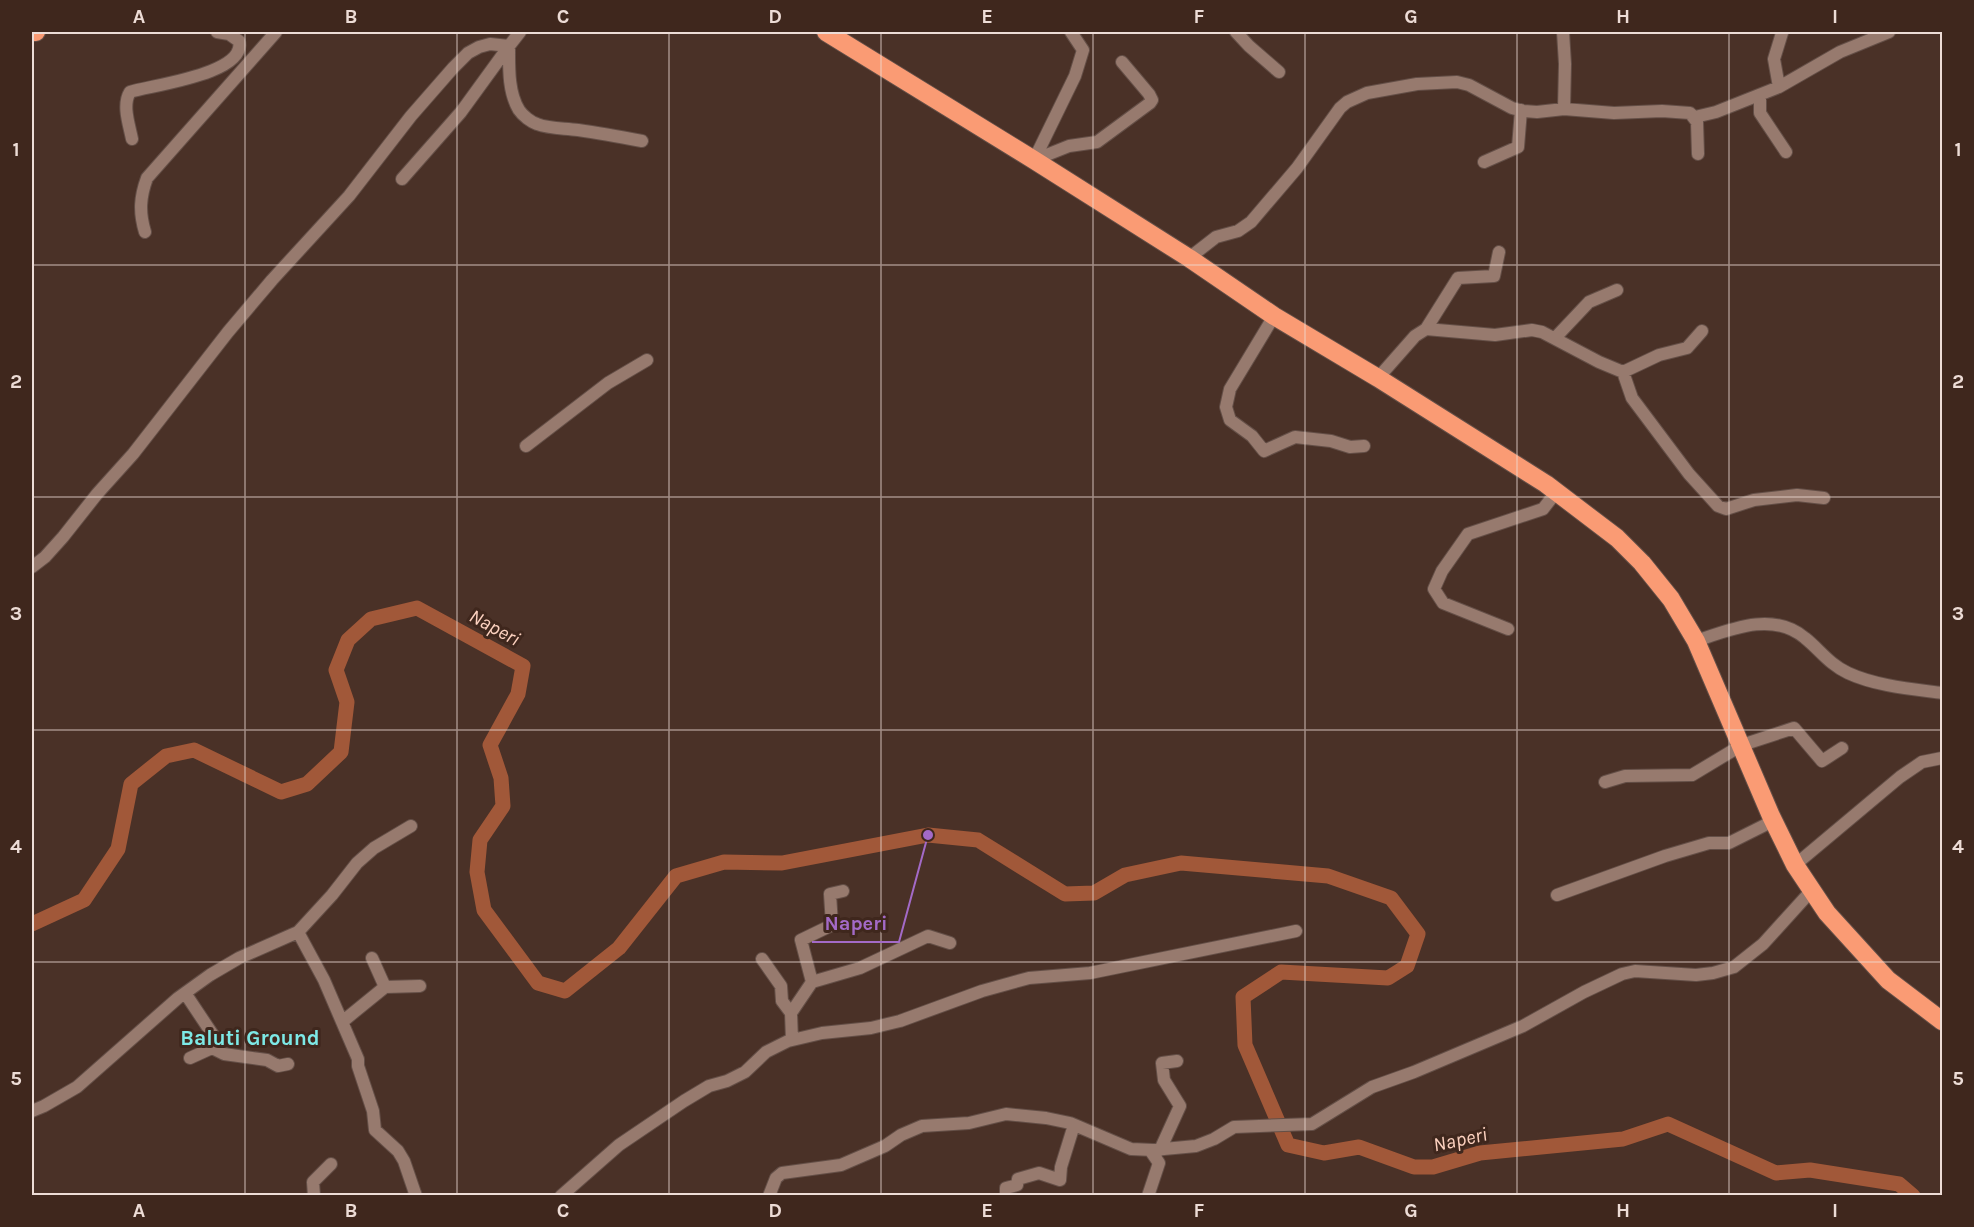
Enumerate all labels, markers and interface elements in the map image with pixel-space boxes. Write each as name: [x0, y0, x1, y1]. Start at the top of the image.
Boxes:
text: A: [133, 5, 146, 28]
text: B: [345, 5, 357, 28]
text: C: [557, 5, 569, 28]
text: D: [768, 5, 782, 28]
text: E: [981, 5, 993, 28]
text: F: [1194, 5, 1205, 28]
text: G: [1404, 5, 1418, 28]
text: H: [1616, 5, 1630, 28]
text: I: [1832, 5, 1838, 28]
text: 1: [12, 138, 20, 161]
text: 1: [1954, 138, 1962, 161]
text: 2: [10, 370, 22, 393]
text: 2: [1952, 370, 1964, 393]
text: 3: [10, 602, 22, 625]
text: 3: [1952, 602, 1964, 625]
water label: Naperi: [465, 604, 524, 651]
text: 4: [10, 835, 22, 858]
text: 4: [1952, 835, 1964, 858]
callout: Naperi: [812, 904, 899, 942]
text: Naperi: [824, 912, 888, 935]
district label: Baluti Ground: [180, 1026, 320, 1050]
text: 5: [10, 1067, 22, 1090]
text: 5: [1952, 1067, 1964, 1090]
water label: Naperi: [1431, 1123, 1489, 1156]
text: A: [133, 1199, 146, 1222]
text: B: [345, 1199, 357, 1222]
text: C: [557, 1199, 569, 1222]
text: D: [768, 1199, 782, 1222]
text: E: [981, 1199, 993, 1222]
text: F: [1194, 1199, 1205, 1222]
text: G: [1404, 1199, 1418, 1222]
text: H: [1616, 1199, 1630, 1222]
text: I: [1832, 1199, 1838, 1222]

